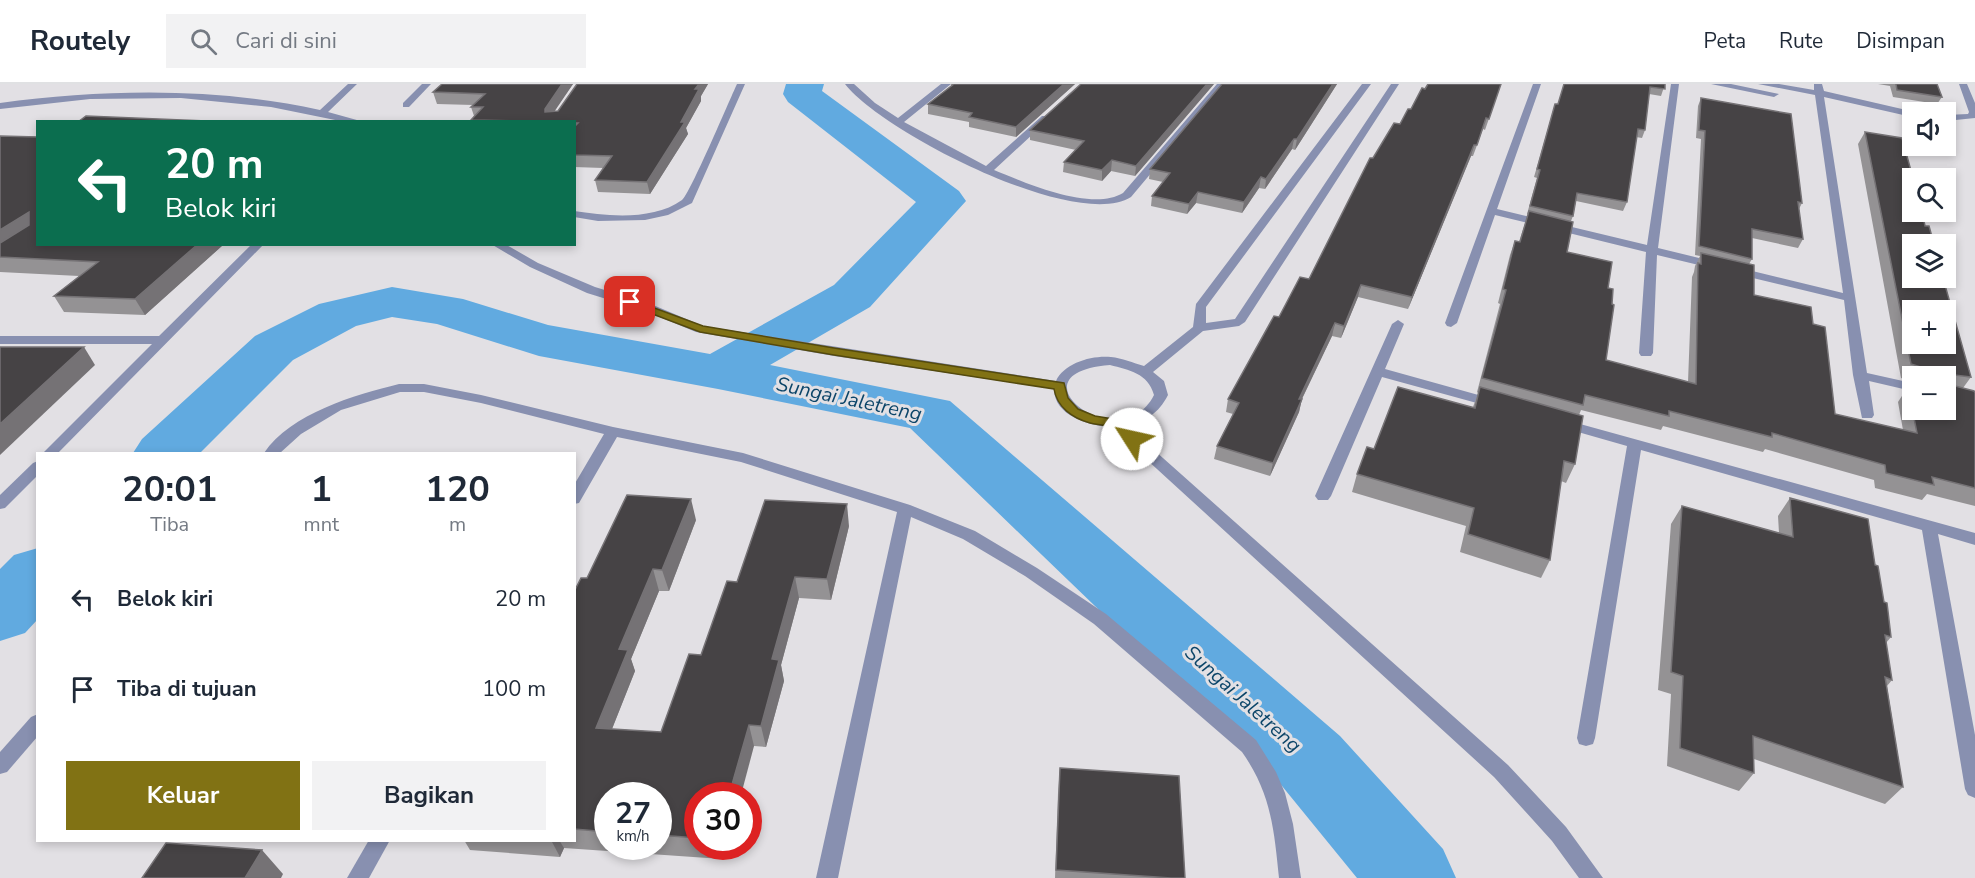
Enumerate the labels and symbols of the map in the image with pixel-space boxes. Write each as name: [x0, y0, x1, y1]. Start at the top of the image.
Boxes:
pin: [604, 276, 655, 327]
water label: Sungai Jaletreng: [774, 370, 924, 428]
position arrow: [1100, 407, 1164, 471]
water label: Sungai Jaletreng: [1179, 639, 1307, 759]
speed limit sign: 30: [684, 782, 762, 860]

